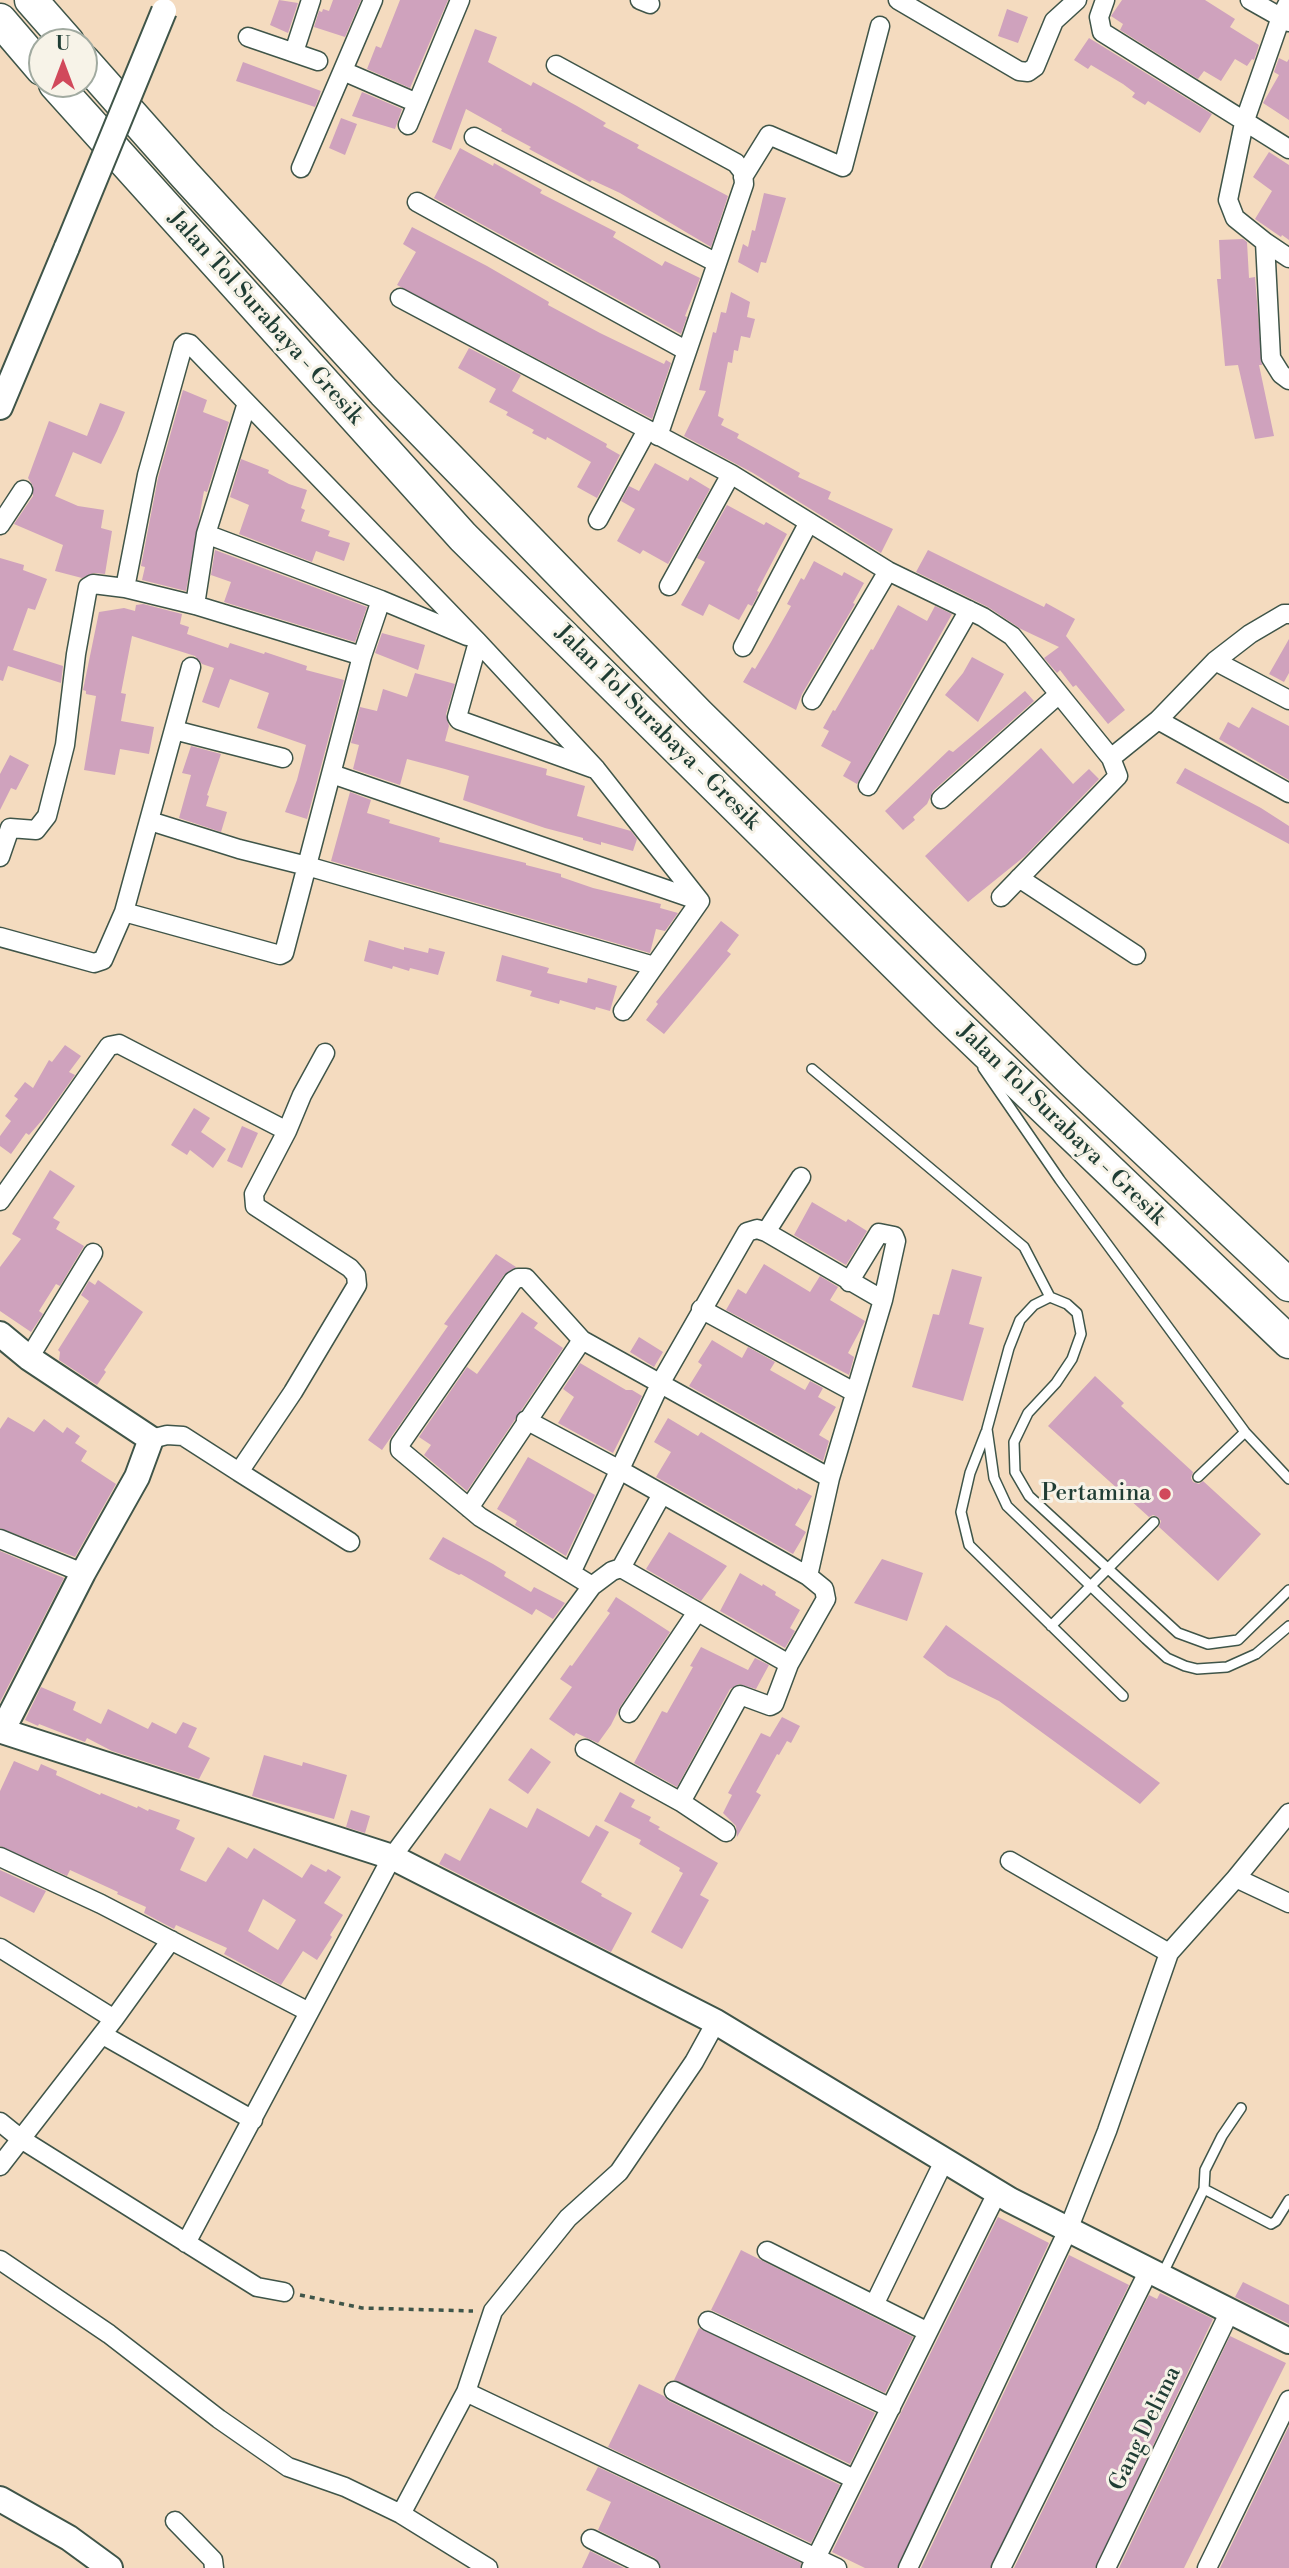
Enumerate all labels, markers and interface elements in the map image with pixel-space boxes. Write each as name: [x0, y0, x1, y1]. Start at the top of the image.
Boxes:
north arrow: [28, 28, 98, 98]
text: U: [56, 32, 70, 56]
street label: Jalan Tol Surabaya - Gresik: [162, 205, 368, 431]
street label: Jalan Tol Surabaya - Gresik: [549, 620, 765, 836]
street label: Jalan Tol Surabaya - Gresik: [951, 1018, 1171, 1232]
place label: Pertamina: [1041, 1480, 1151, 1508]
marker: Pertamina: [1157, 1486, 1173, 1502]
street label: Gang Delima: [1104, 2362, 1188, 2496]

